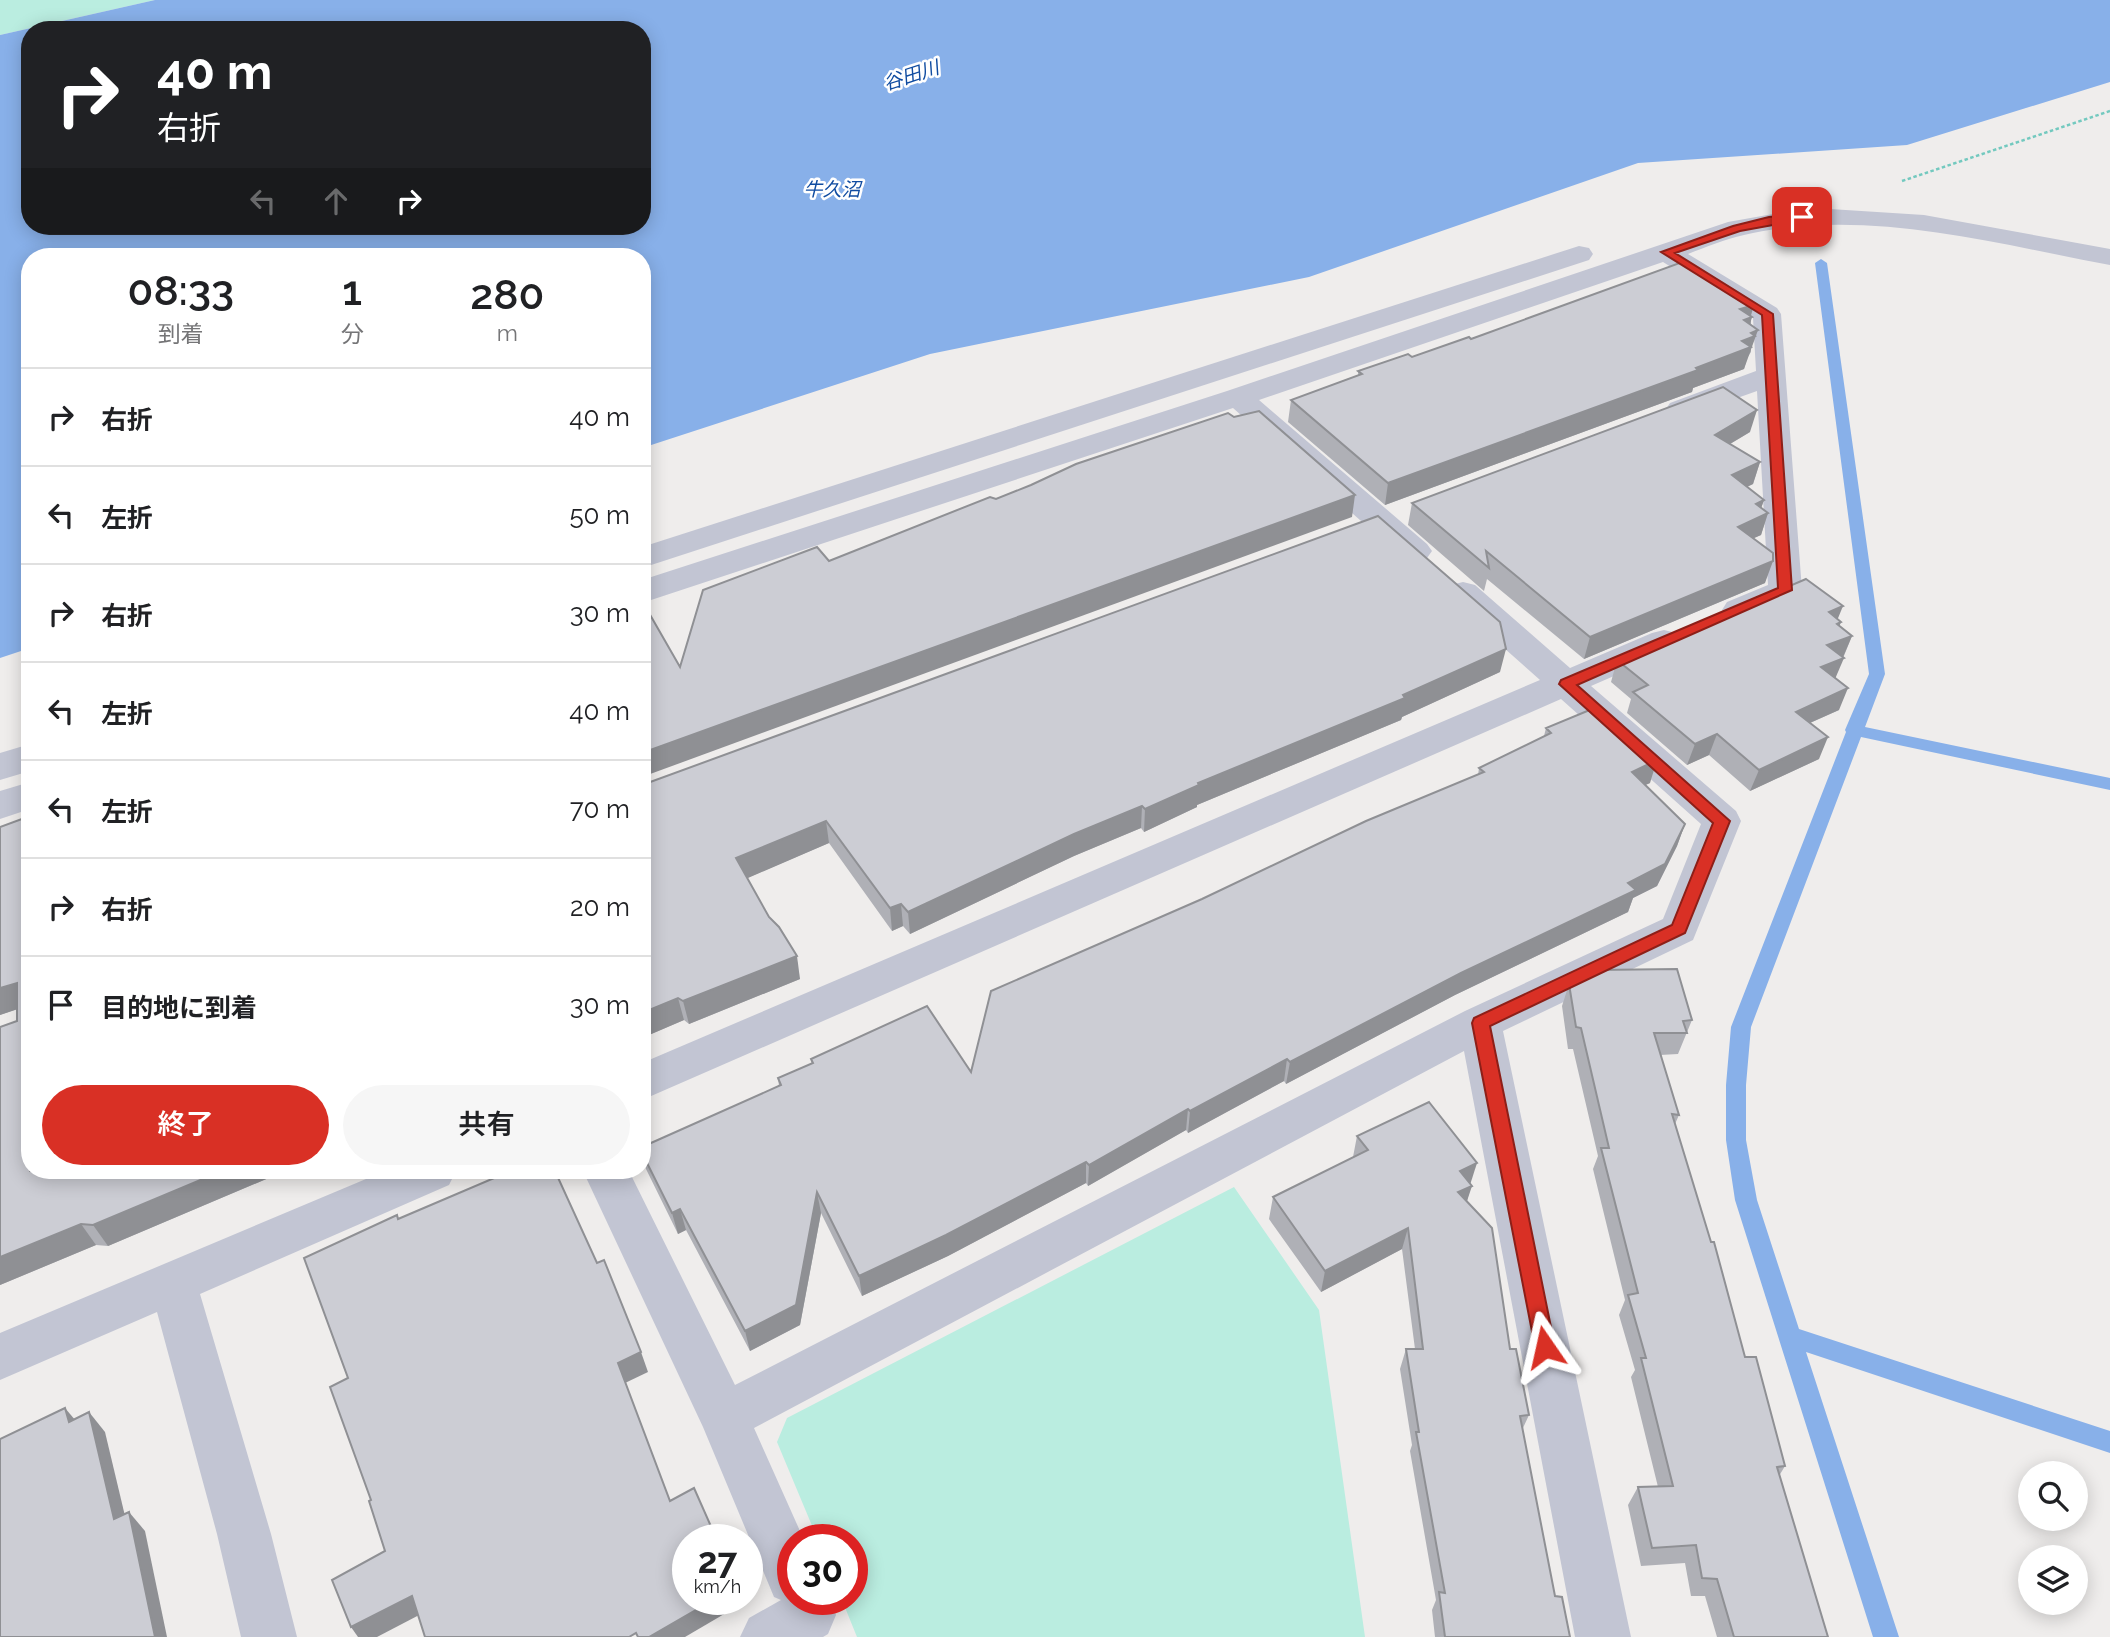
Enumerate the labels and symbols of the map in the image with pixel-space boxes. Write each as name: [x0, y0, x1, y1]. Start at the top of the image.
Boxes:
water label: 谷田川: [880, 55, 943, 94]
water label: 牛久沼: [803, 178, 863, 200]
pin: [1772, 187, 1832, 247]
position arrow: [1508, 1310, 1582, 1384]
speed limit sign: 30: [777, 1524, 868, 1615]

